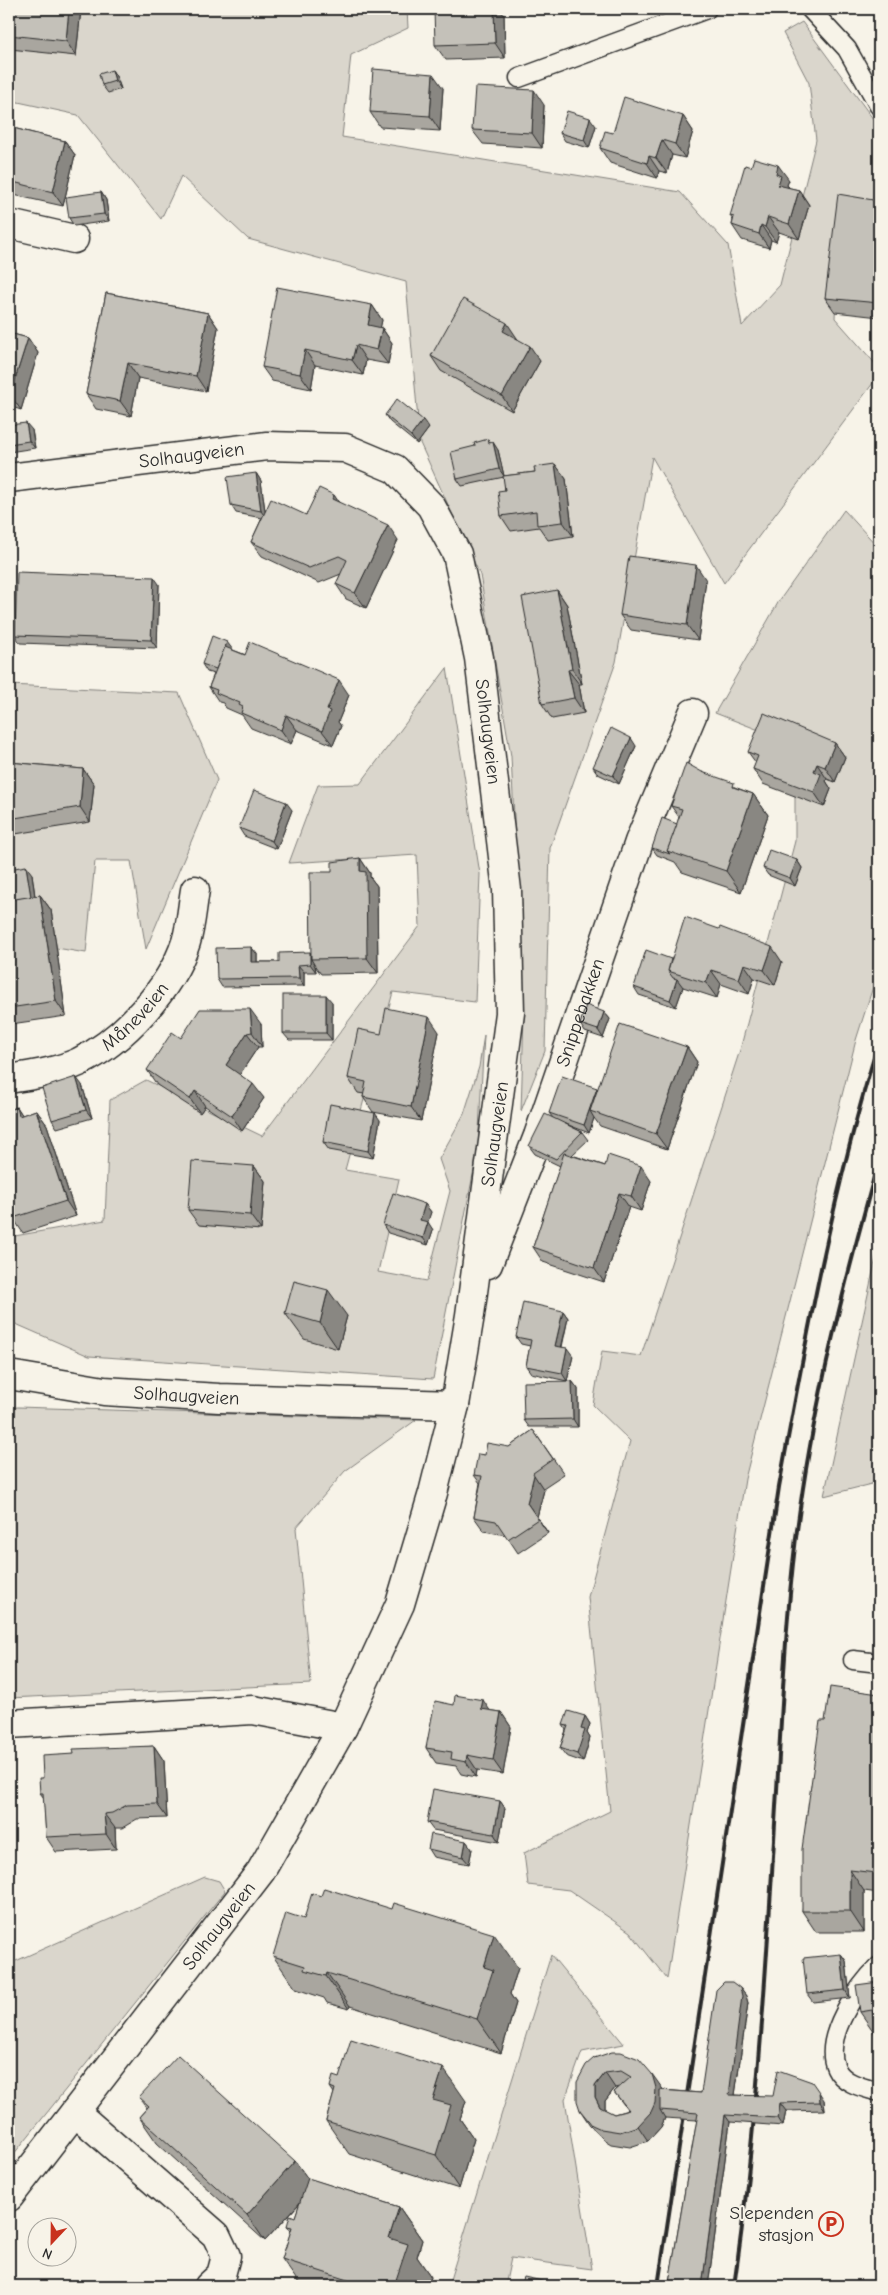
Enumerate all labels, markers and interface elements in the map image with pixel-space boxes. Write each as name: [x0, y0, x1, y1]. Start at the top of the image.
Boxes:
street label: Solhaugveien: [138, 438, 246, 473]
street label: Solhaugveien: [471, 678, 505, 786]
street label: Snippebakken: [552, 955, 609, 1070]
street label: Måneveien: [97, 978, 173, 1056]
street label: Solhaugveien: [477, 1080, 513, 1188]
street label: Solhaugveien: [133, 1382, 240, 1410]
street label: Solhaugveien: [178, 1878, 260, 1974]
place label: Slependen stasjon: [730, 2202, 814, 2246]
parking icon: Slependen stasjon: [818, 2211, 844, 2237]
north arrow: [28, 2218, 78, 2268]
text: N: [40, 2244, 55, 2263]

